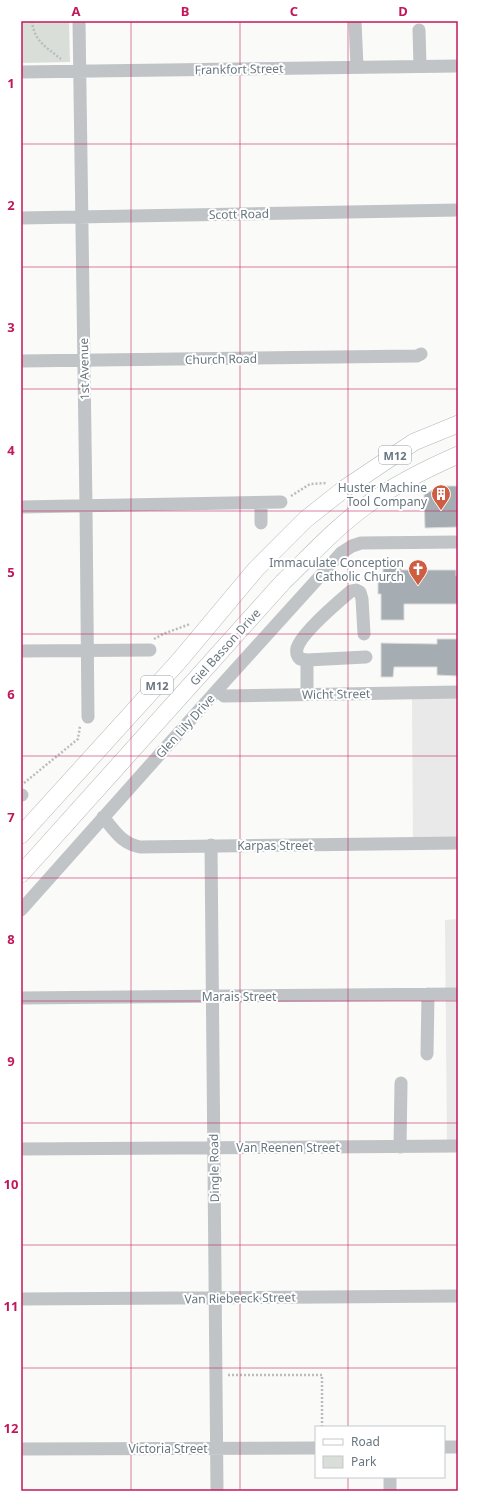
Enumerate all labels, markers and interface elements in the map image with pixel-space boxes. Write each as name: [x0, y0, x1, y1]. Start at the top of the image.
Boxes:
text: A: [72, 2, 81, 20]
text: B: [181, 2, 189, 20]
text: C: [290, 2, 298, 20]
text: D: [398, 2, 408, 20]
street label: Frankfort Street: [194, 60, 284, 78]
text: 1: [7, 74, 15, 92]
text: 2: [7, 196, 15, 214]
street label: Scott Road: [209, 205, 269, 223]
text: 3: [7, 318, 15, 336]
street label: 1st Avenue: [75, 338, 93, 400]
street label: Church Road: [185, 350, 257, 368]
text: 4: [7, 441, 15, 459]
road number: M12: [379, 446, 411, 464]
place label: Huster Machine Tool Company: [338, 479, 428, 510]
building icon: Huster Machine Tool Company: [430, 483, 452, 511]
place label: Immaculate Conception Catholic Church: [269, 554, 404, 585]
church icon: Immaculate Conception Catholic Church: [407, 558, 429, 586]
text: 5: [7, 563, 15, 581]
street label: Giel Basson Drive: [186, 605, 264, 689]
road number: M12: [141, 676, 173, 694]
text: 6: [7, 685, 15, 703]
street label: Wicht Street: [302, 685, 371, 703]
street label: Glen Lily Drive: [152, 690, 218, 762]
text: 7: [7, 808, 15, 826]
street label: Karpas Street: [237, 837, 313, 854]
text: 8: [7, 930, 15, 948]
street label: Marais Street: [202, 988, 277, 1005]
text: 9: [7, 1052, 15, 1070]
street label: Dingle Road: [205, 1134, 223, 1202]
street label: Van Reenen Street: [236, 1139, 340, 1156]
text: 10: [4, 1175, 18, 1193]
street label: Van Riebeeck Street: [184, 1289, 296, 1307]
text: 11: [4, 1297, 18, 1315]
text: 12: [4, 1419, 18, 1437]
legend: [315, 1426, 445, 1478]
text: Road: [351, 1433, 380, 1450]
street label: Victoria Street: [128, 1440, 208, 1457]
text: Park: [351, 1453, 377, 1470]

